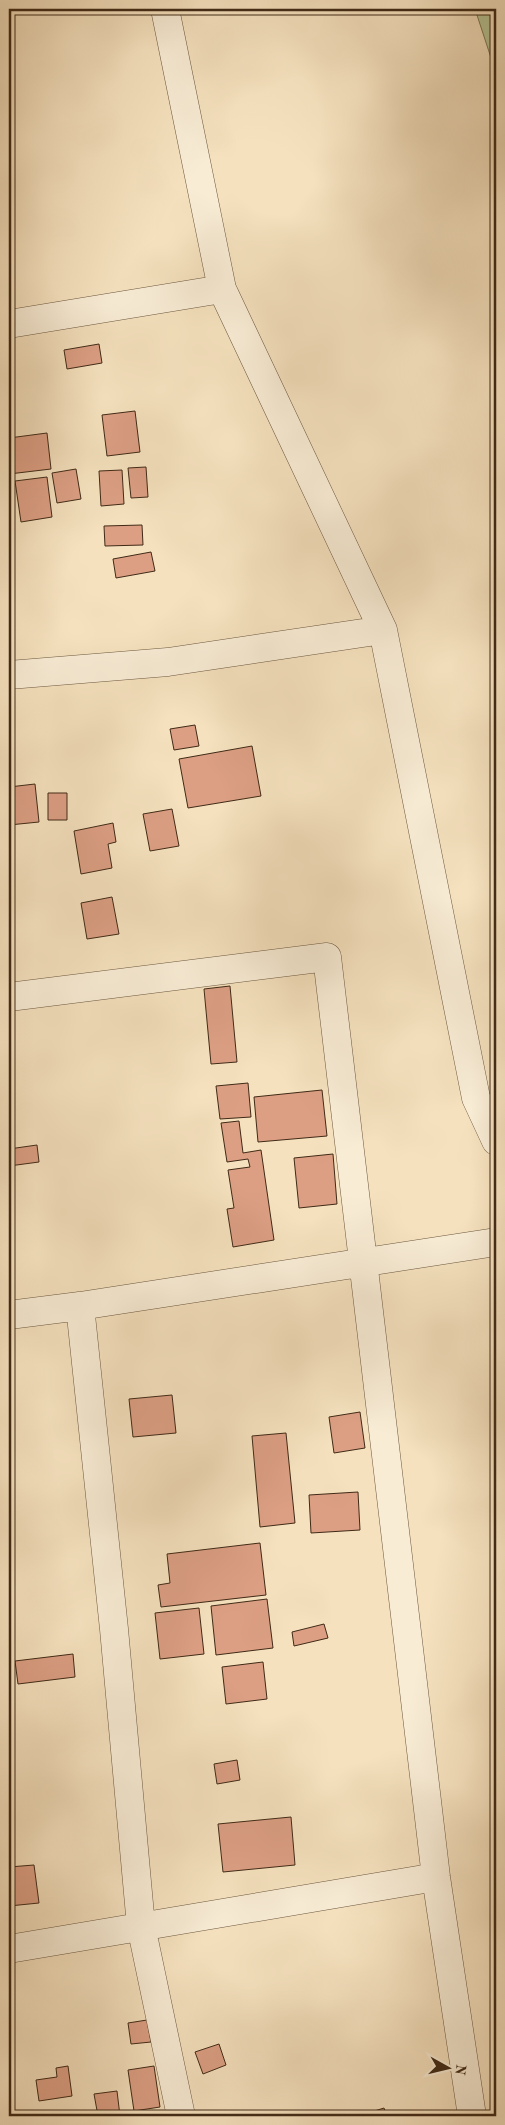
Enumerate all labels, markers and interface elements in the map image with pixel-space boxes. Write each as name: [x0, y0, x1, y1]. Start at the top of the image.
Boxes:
north arrow: [422, 2042, 472, 2092]
text: N: [452, 2063, 468, 2076]

